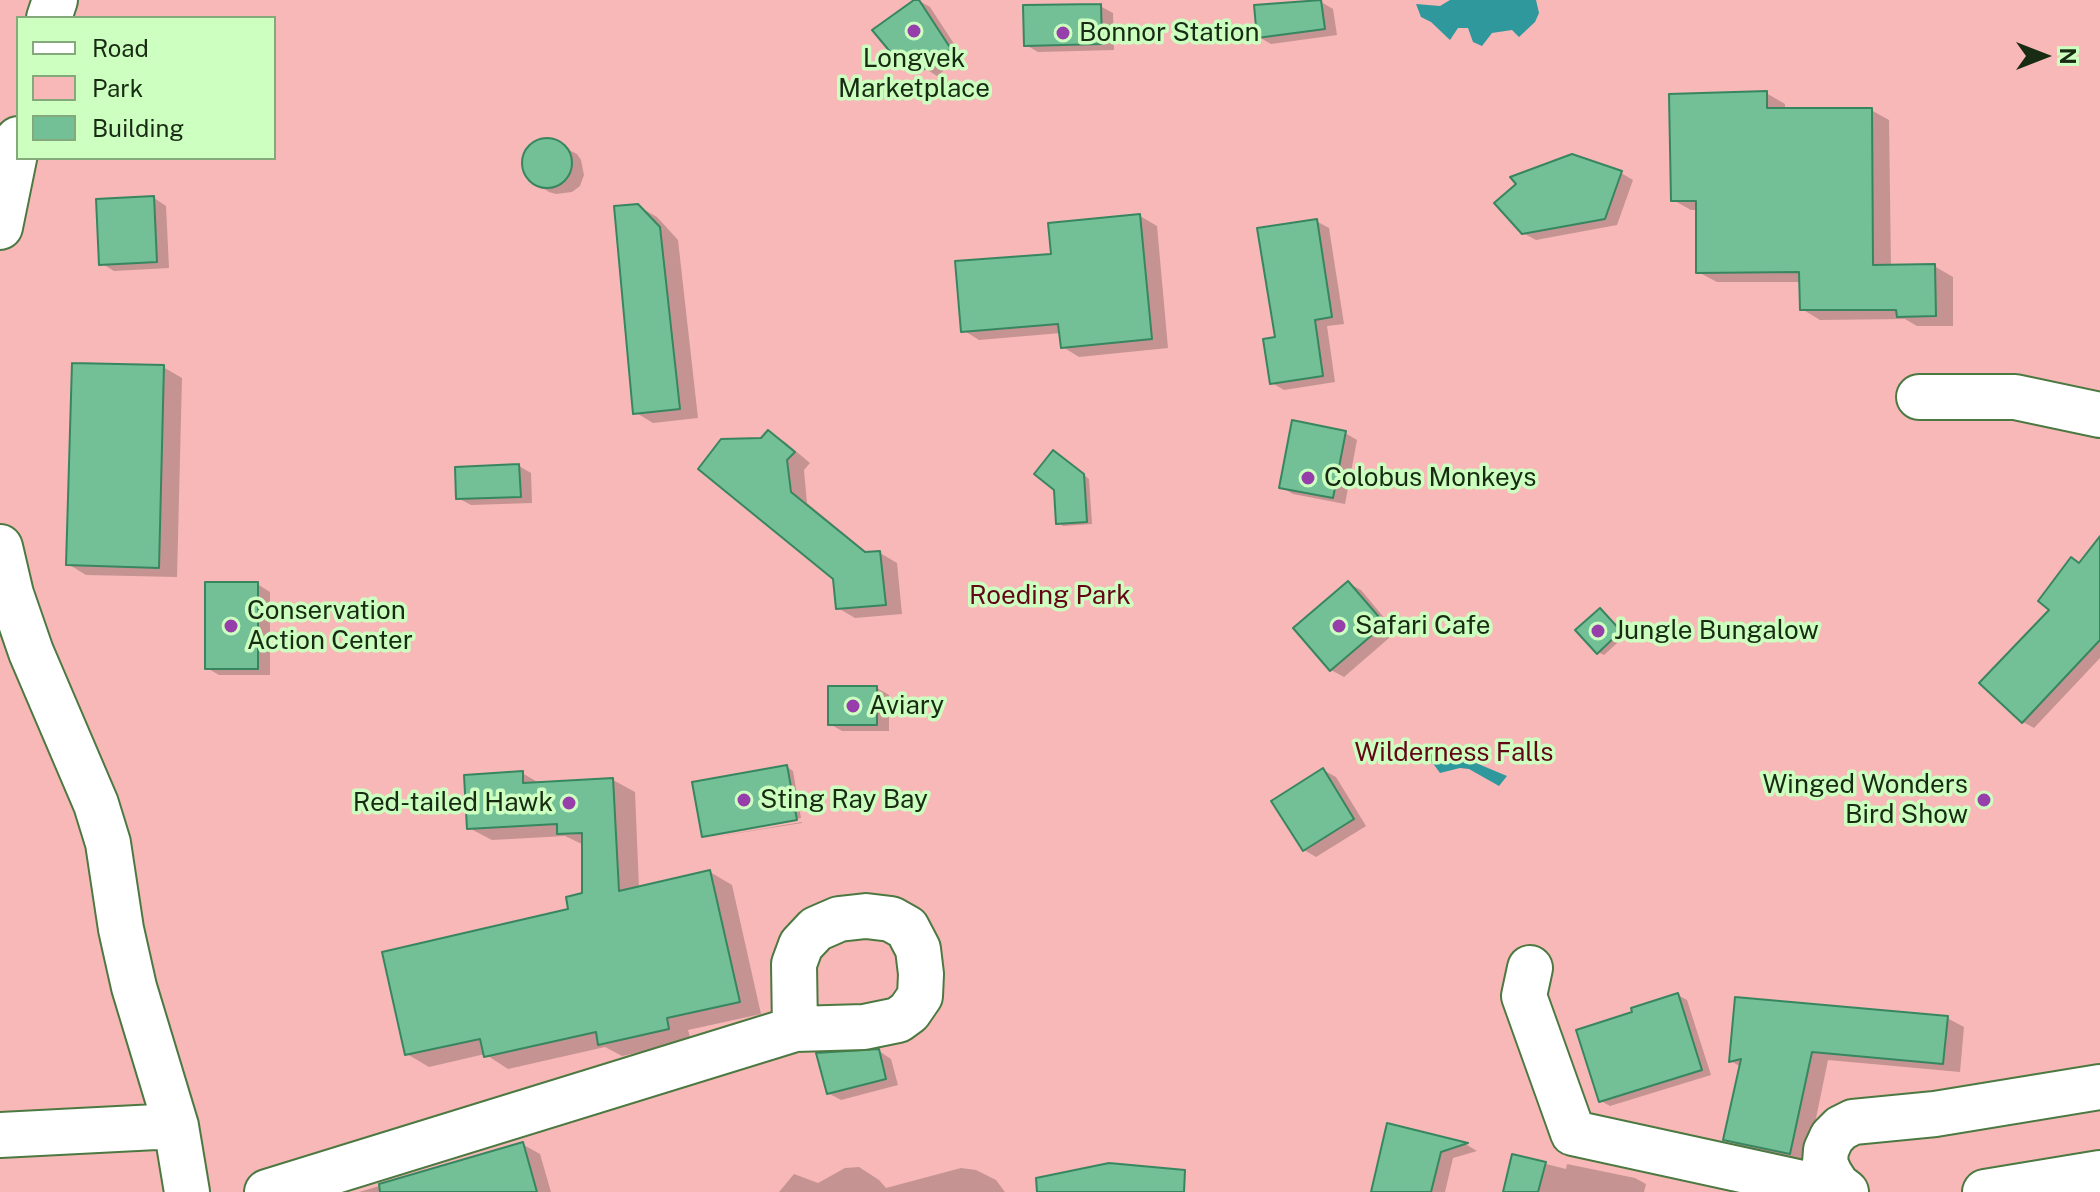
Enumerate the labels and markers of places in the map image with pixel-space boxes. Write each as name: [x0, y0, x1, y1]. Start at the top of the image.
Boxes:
place label: Bonnor Station: [1079, 17, 1259, 49]
marker: Longvek Marketplace: [905, 22, 923, 40]
marker: Bonnor Station: [1054, 24, 1072, 42]
place label: Longvek Marketplace: [838, 43, 990, 104]
place label: Colobus Monkeys: [1324, 462, 1536, 494]
marker: Colobus Monkeys: [1299, 469, 1317, 487]
place label: Conservation Action Center: [247, 595, 413, 656]
place label: Safari Cafe: [1355, 610, 1490, 642]
place label: Jungle Bungalow: [1614, 615, 1819, 647]
marker: Conservation Action Center: [222, 617, 240, 635]
marker: Safari Cafe: [1330, 617, 1348, 635]
marker: Jungle Bungalow: [1589, 622, 1607, 640]
place label: Aviary: [869, 690, 944, 722]
marker: Aviary: [844, 697, 862, 715]
place label: Winged Wonders Bird Show: [1762, 769, 1968, 830]
place label: Sting Ray Bay: [760, 784, 928, 816]
place label: Red-tailed Hawk: [353, 787, 553, 819]
marker: Sting Ray Bay: [735, 791, 753, 809]
marker: Winged Wonders Bird Show: [1975, 791, 1993, 809]
marker: Red-tailed Hawk: [560, 794, 578, 812]

